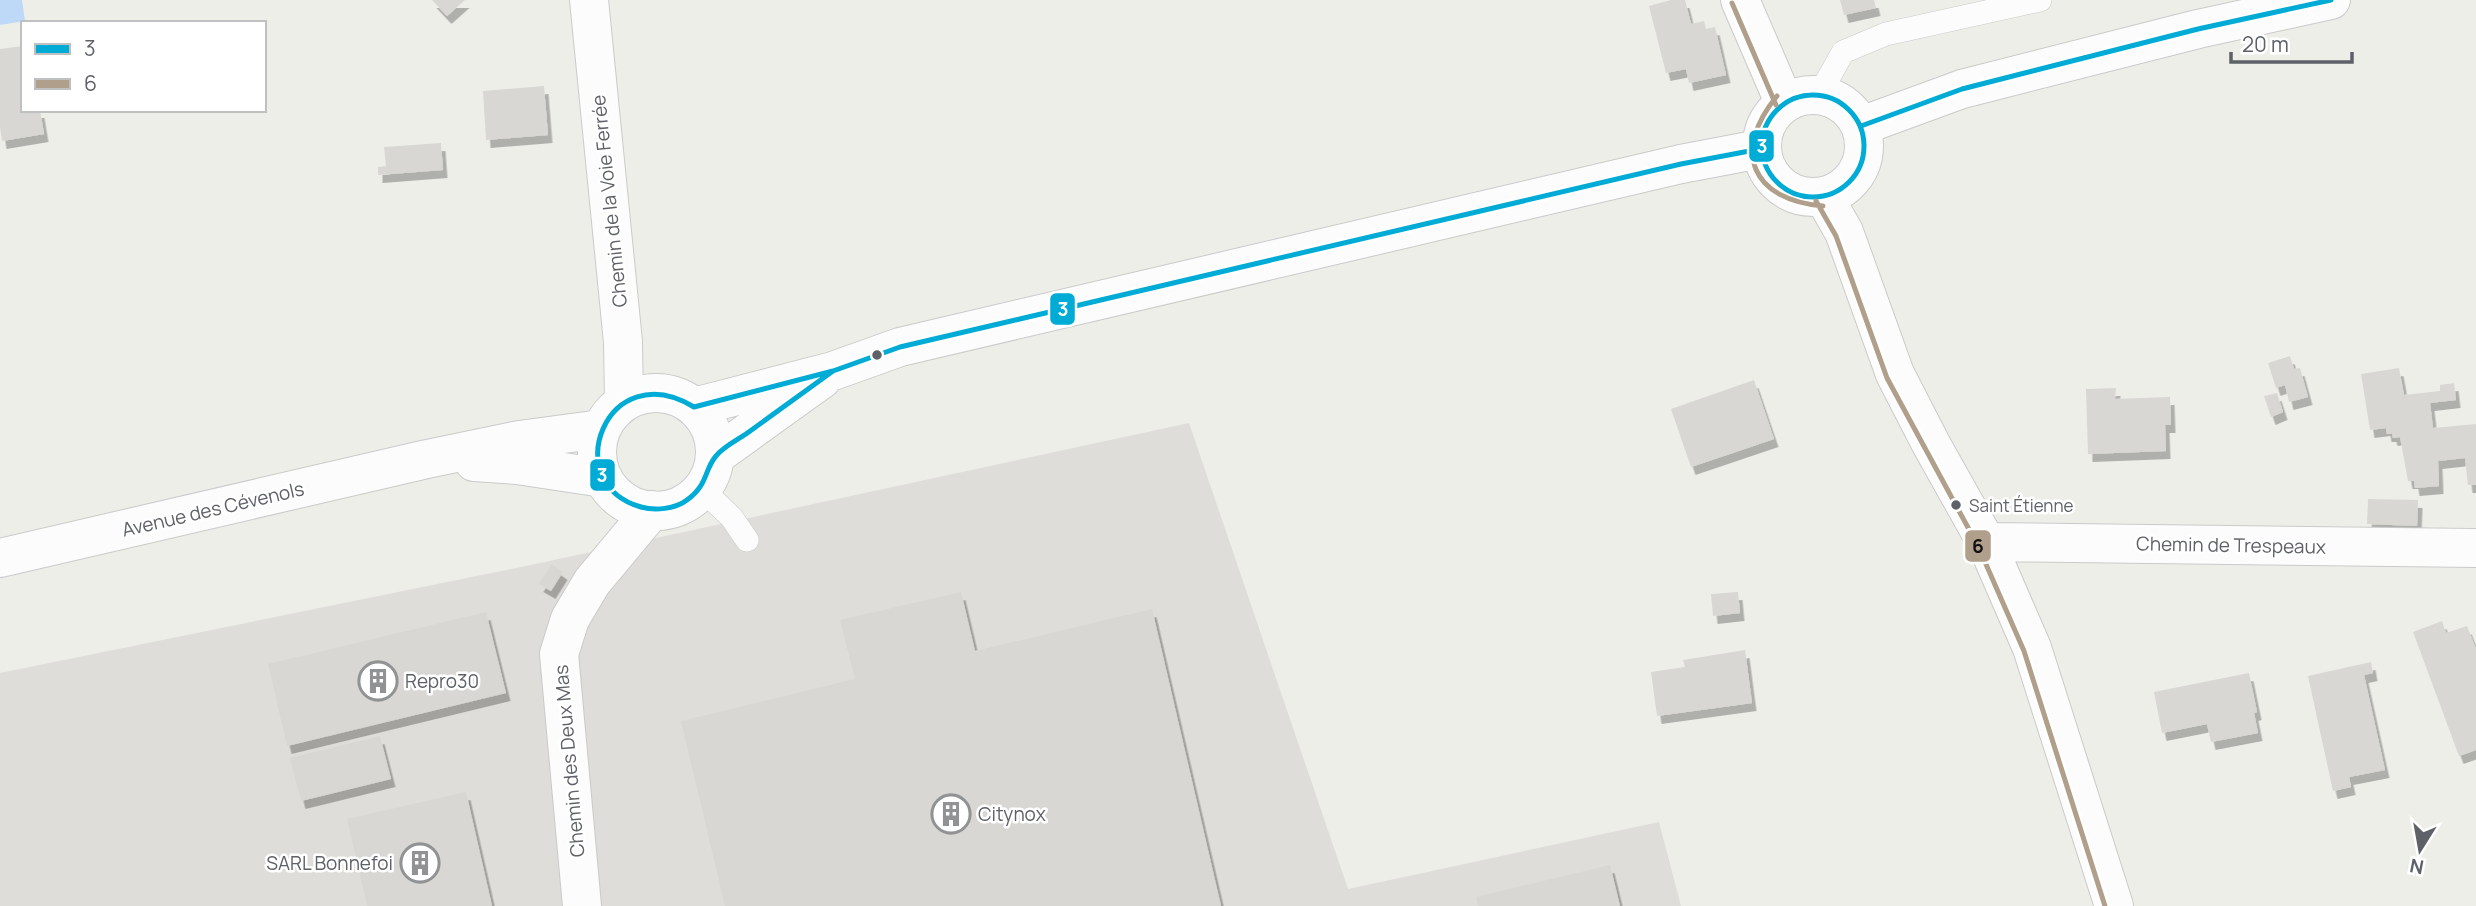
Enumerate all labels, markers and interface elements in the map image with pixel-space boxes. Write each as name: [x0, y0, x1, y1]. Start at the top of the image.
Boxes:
legend: [21, 21, 266, 112]
scale bar: [2231, 21, 2352, 65]
text: 20 m: [2242, 30, 2289, 58]
text: 3: [84, 34, 96, 62]
text: 6: [84, 69, 97, 97]
street label: Chemin de la Voie Ferrée: [585, 93, 633, 309]
line badge: 3: [1748, 129, 1775, 163]
text: 3: [1756, 133, 1768, 159]
line badge: 3: [1049, 292, 1076, 326]
text: 3: [1057, 296, 1069, 322]
unlabelled marker: [870, 348, 884, 362]
line badge: 3: [589, 458, 616, 492]
text: 3: [596, 462, 608, 488]
street label: Avenue des Cévenols: [119, 475, 307, 543]
place label: Saint Étienne: [1969, 494, 2073, 517]
marker: Saint Étienne: [1949, 498, 1963, 512]
line badge: 6: [1964, 529, 1992, 563]
street label: Chemin de Trespeaux: [2136, 530, 2326, 560]
text: 6: [1972, 533, 1984, 559]
building icon: Repro30: [357, 660, 399, 702]
street label: Chemin des Deux Mas: [548, 664, 590, 858]
place label: Repro30: [405, 668, 479, 694]
building icon: Citynox: [930, 793, 972, 835]
place label: Citynox: [978, 801, 1046, 827]
north arrow: [2385, 815, 2455, 885]
building icon: SARL Bonnefoi: [399, 842, 441, 884]
place label: SARL Bonnefoi: [266, 850, 393, 876]
text: N: [2408, 853, 2426, 881]

